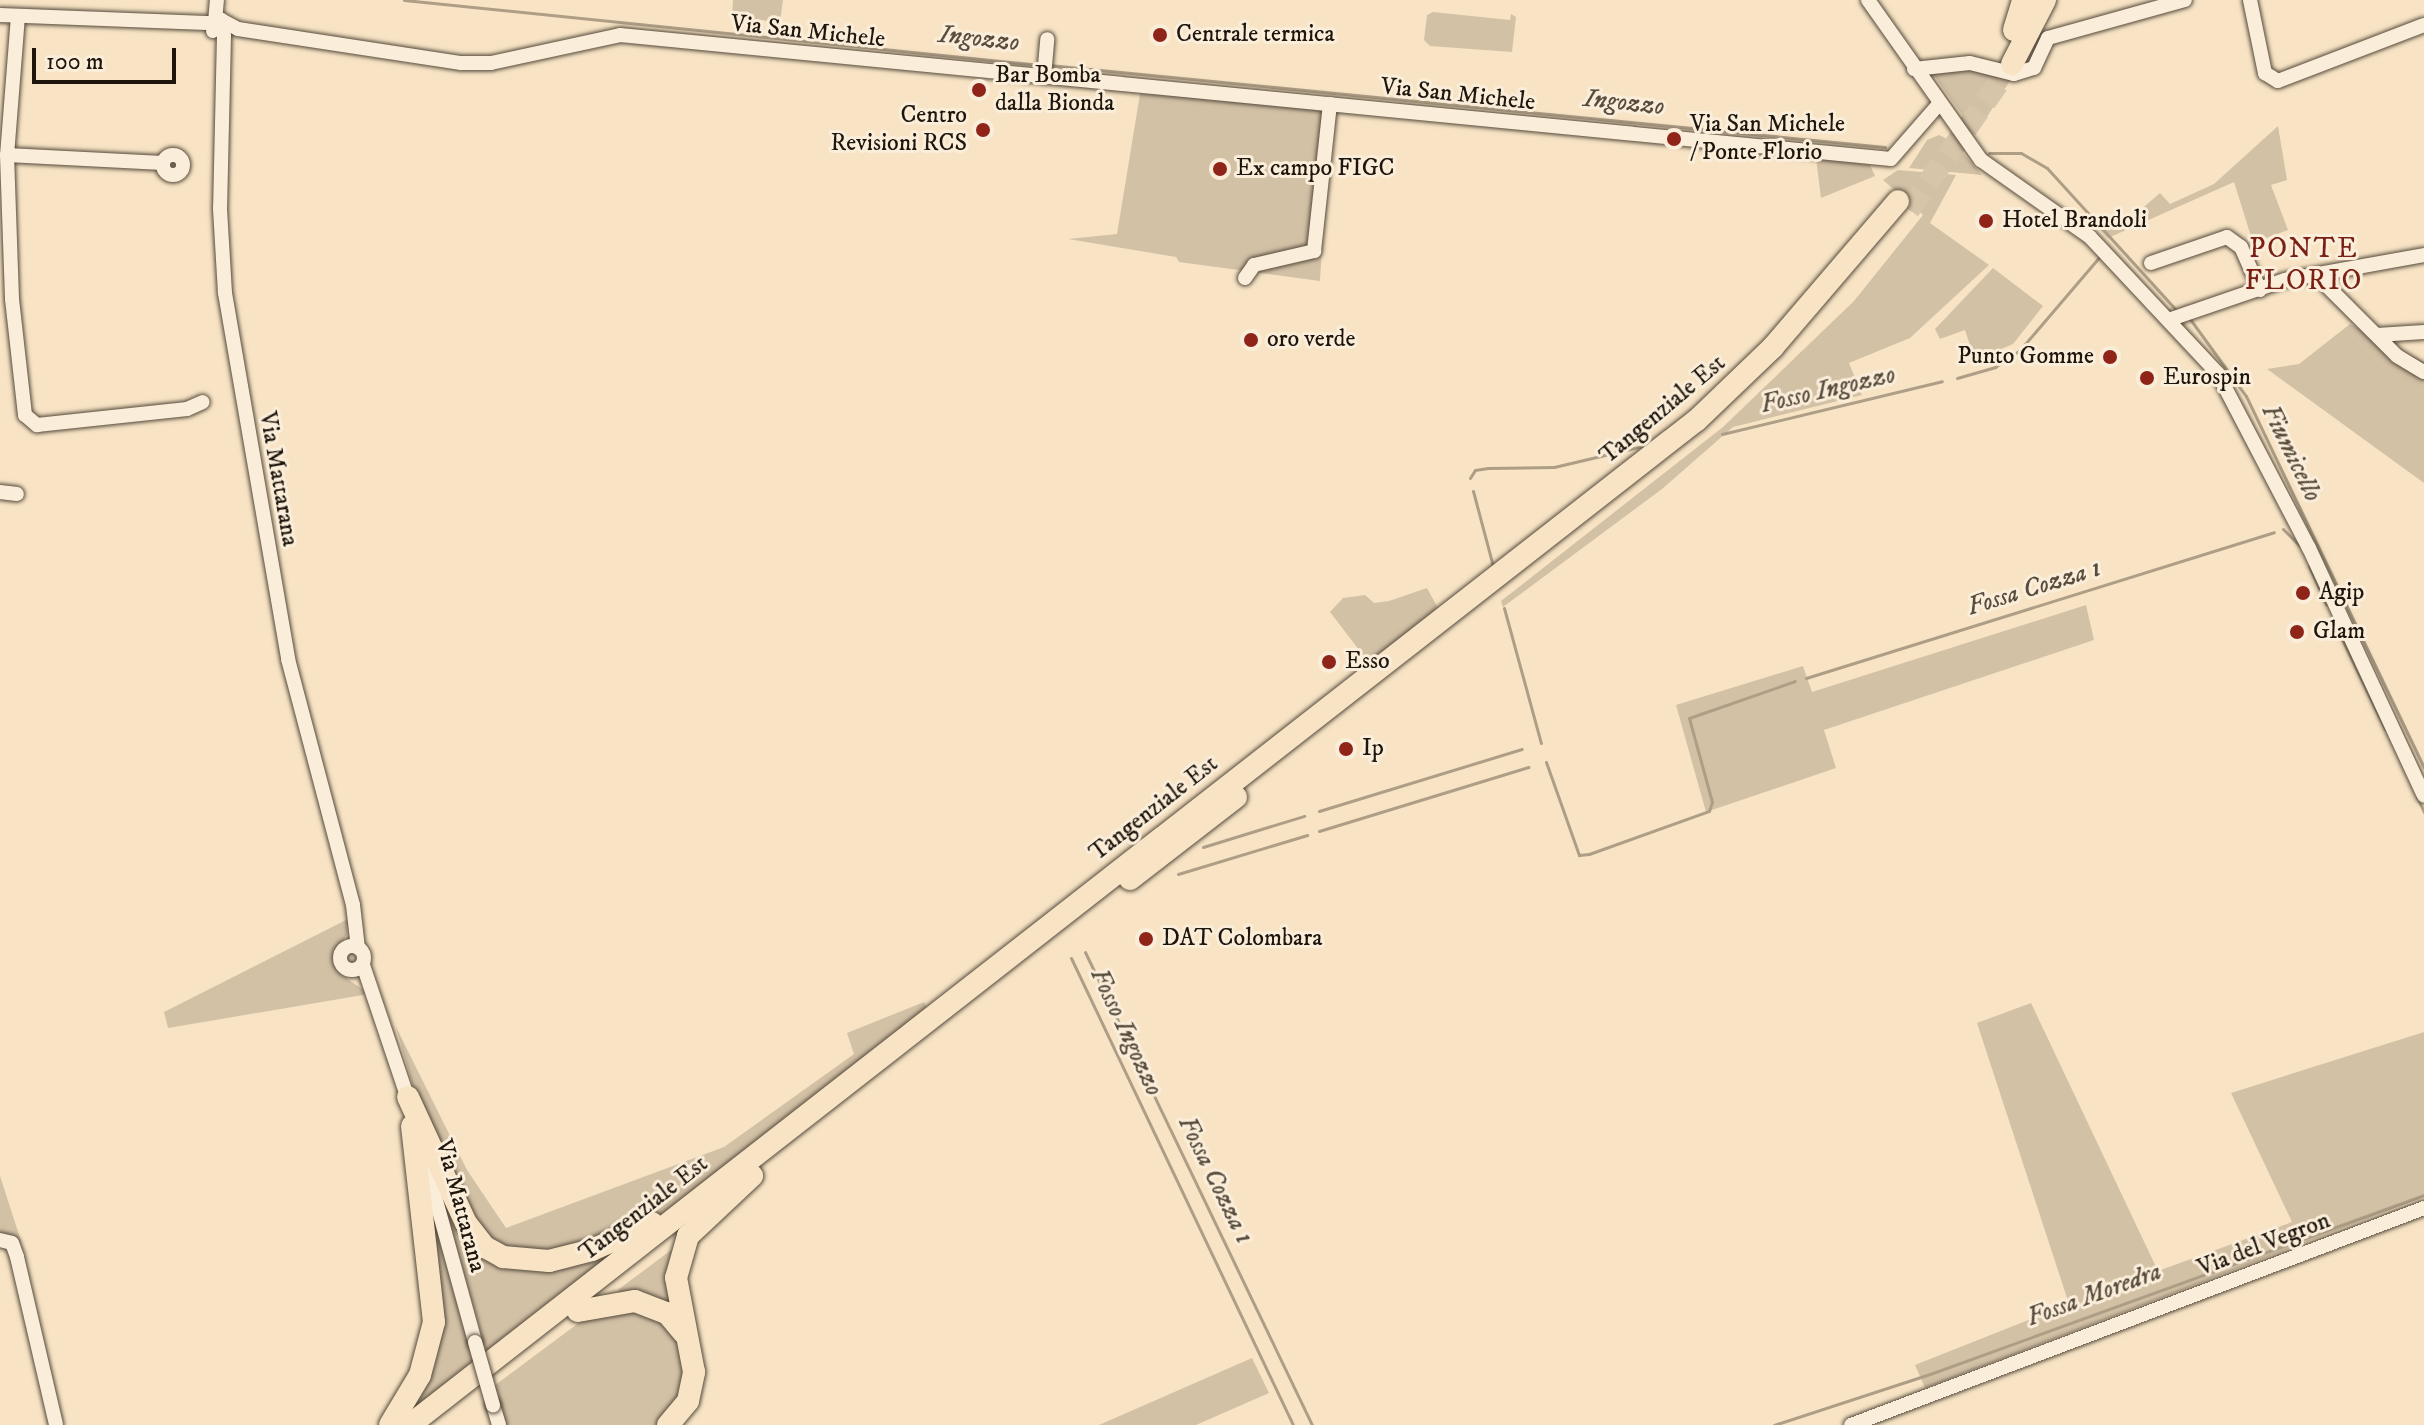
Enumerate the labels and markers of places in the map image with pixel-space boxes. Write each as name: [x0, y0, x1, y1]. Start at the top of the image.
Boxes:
place label: Centrale termica: [1176, 21, 1335, 49]
marker: Centrale termica: [1151, 26, 1169, 44]
place label: Bar Bomba dalla Bionda: [995, 62, 1114, 118]
marker: Bar Bomba dalla Bionda: [970, 81, 988, 99]
place label: Centro Revisioni RCS: [830, 102, 967, 158]
place label: Via San Michele / Ponte Florio: [1690, 111, 1845, 167]
marker: Centro Revisioni RCS: [974, 121, 992, 139]
marker: Via San Michele / Ponte Florio: [1665, 130, 1683, 148]
place label: Ex campo FIGC: [1236, 155, 1394, 183]
marker: Ex campo FIGC: [1211, 160, 1229, 178]
place label: Hotel Brandoli: [2002, 207, 2147, 235]
marker: Hotel Brandoli: [1977, 212, 1995, 230]
place label: oro verde: [1267, 326, 1356, 354]
marker: oro verde: [1242, 331, 1260, 349]
place label: Punto Gomme: [1957, 343, 2094, 371]
marker: Punto Gomme: [2101, 348, 2119, 366]
place label: Eurospin: [2163, 364, 2251, 392]
marker: Eurospin: [2138, 369, 2156, 387]
place label: Agip: [2319, 579, 2364, 607]
marker: Agip: [2294, 584, 2312, 602]
place label: Glam: [2313, 618, 2365, 646]
marker: Glam: [2288, 623, 2306, 641]
place label: Esso: [1345, 648, 1390, 676]
marker: Esso: [1320, 653, 1338, 671]
place label: Ip: [1362, 735, 1384, 763]
marker: Ip: [1337, 740, 1355, 758]
place label: DAT Colombara: [1162, 925, 1322, 953]
marker: DAT Colombara: [1137, 930, 1155, 948]

